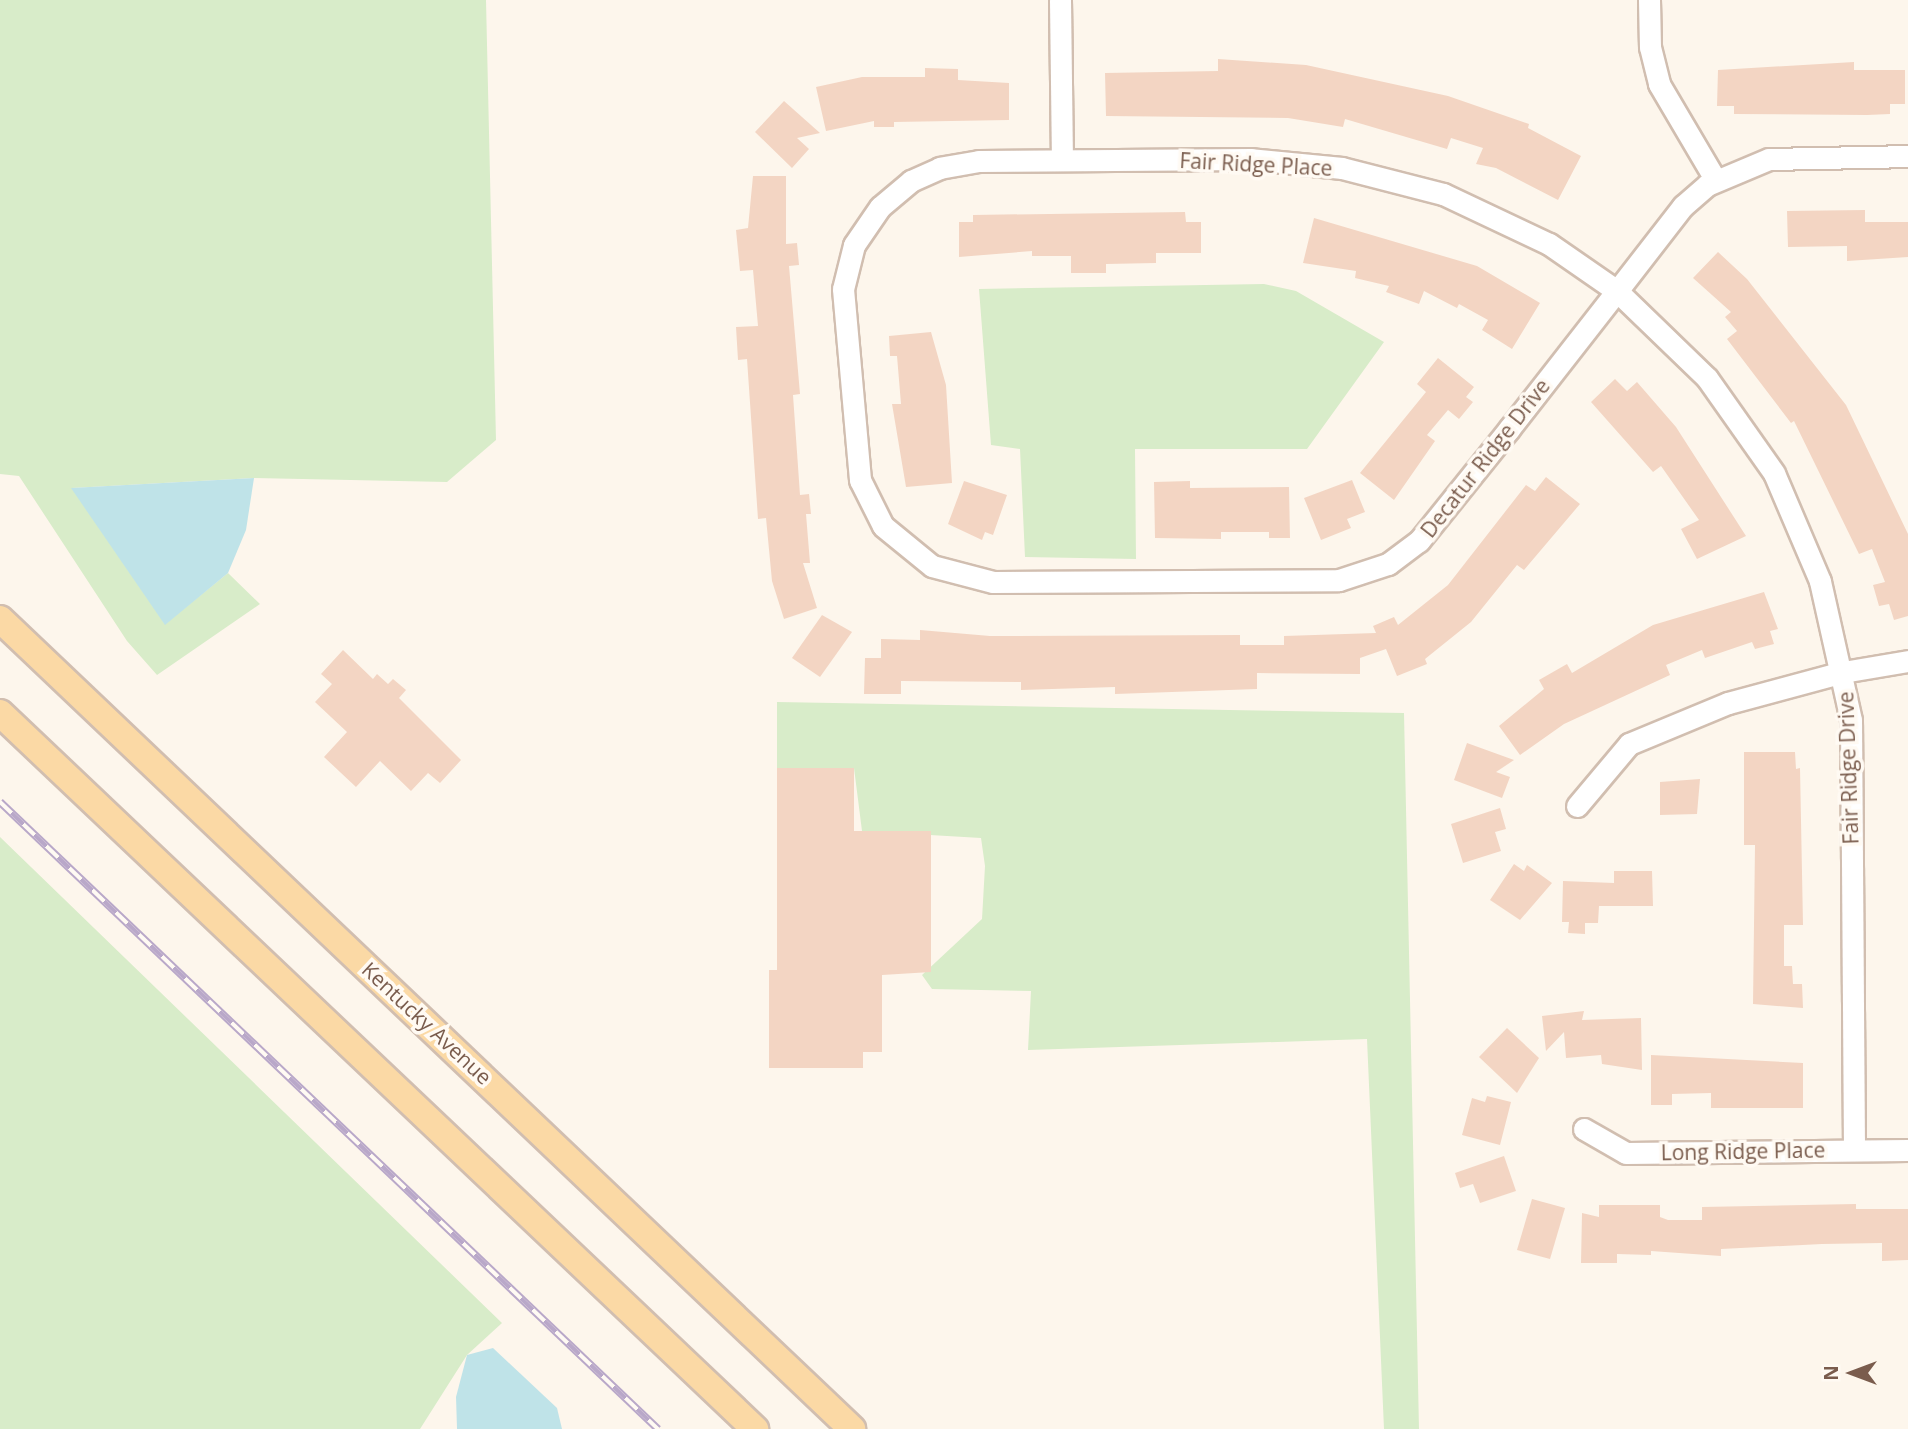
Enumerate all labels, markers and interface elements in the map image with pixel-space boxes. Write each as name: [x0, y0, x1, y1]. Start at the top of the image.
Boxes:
street label: Fair Ridge Place: [1179, 147, 1333, 181]
street label: Decatur Ridge Drive: [1415, 374, 1555, 542]
street label: Fair Ridge Drive: [1833, 691, 1863, 845]
street label: Kentucky Avenue: [357, 956, 497, 1090]
street label: Long Ridge Place: [1661, 1137, 1825, 1165]
north arrow: [1817, 1338, 1887, 1408]
text: N: [1818, 1365, 1844, 1381]

